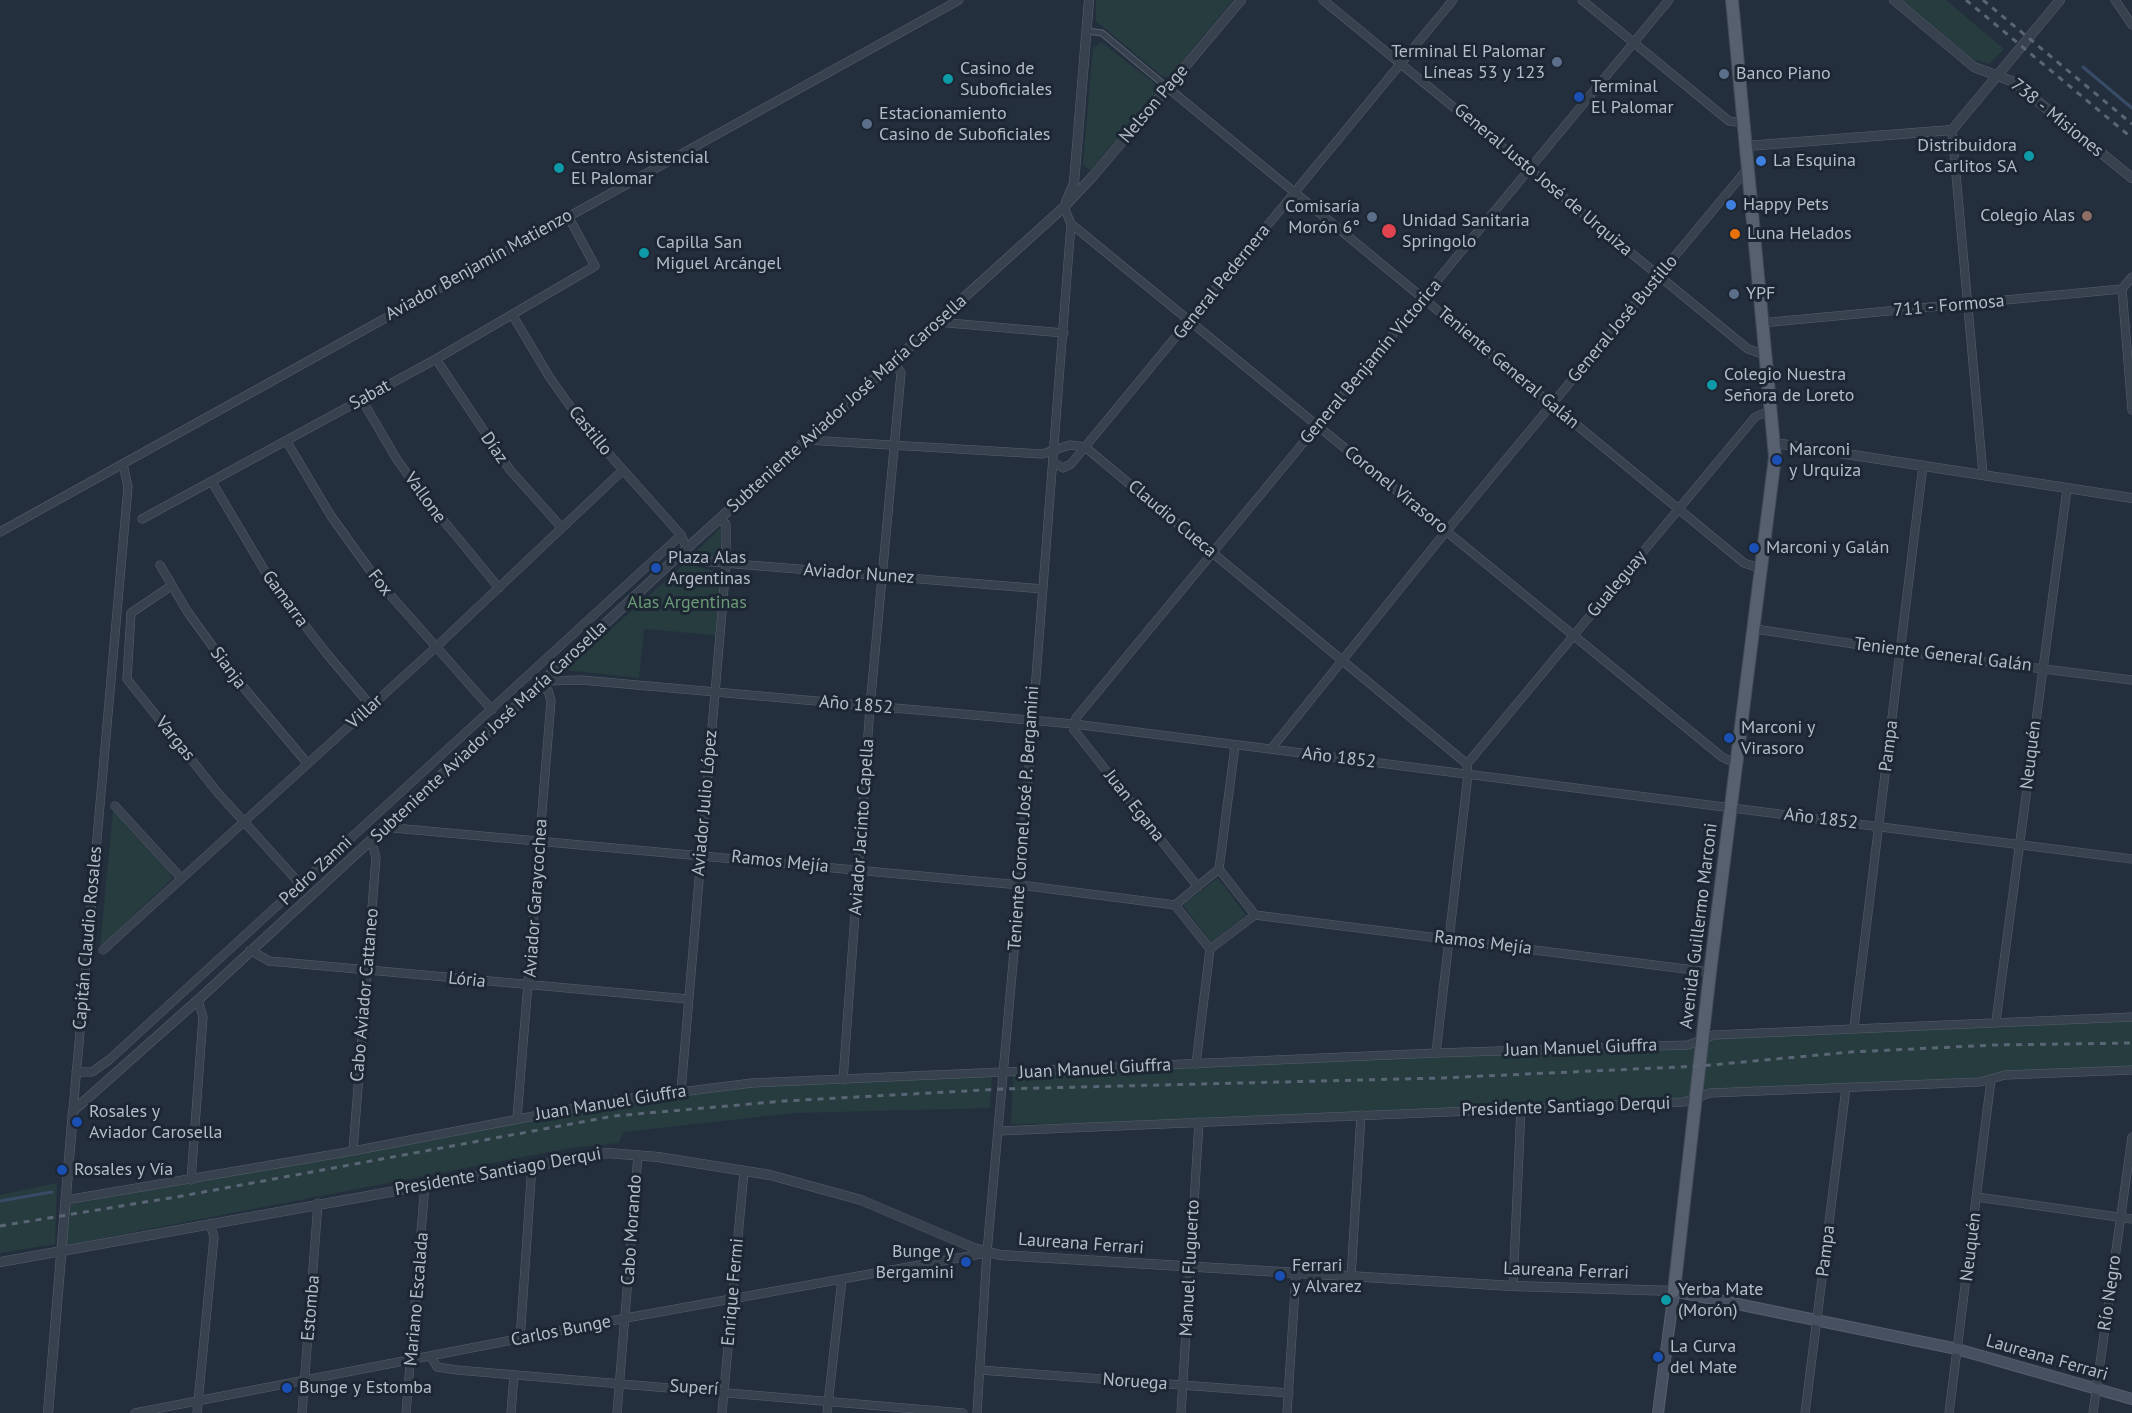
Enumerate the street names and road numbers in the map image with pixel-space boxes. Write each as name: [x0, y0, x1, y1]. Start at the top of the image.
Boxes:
street label: Nelson Page: [1115, 60, 1193, 148]
street label: 738 - Misiones: [2006, 74, 2108, 162]
street label: General Justo José de Urquiza: [1449, 99, 1637, 261]
street label: Aviador Benjamín Matienzo: [382, 205, 576, 325]
street label: General Pedernera: [1169, 220, 1275, 344]
street label: General José Bustillo: [1563, 251, 1683, 387]
street label: General Benjamín Victorica: [1296, 275, 1446, 449]
street label: 711 - Formosa: [1893, 290, 2005, 322]
street label: Subteniente Aviador José María Carosella: [723, 291, 971, 517]
street label: Teniente General Galán: [1433, 302, 1583, 434]
street label: Sabat: [346, 375, 394, 415]
street label: Castillo: [563, 402, 617, 460]
street label: Díaz: [476, 428, 512, 468]
street label: Coronel Virasoro: [1340, 442, 1452, 538]
street label: Vallone: [399, 468, 451, 528]
street label: Claudio Cueca: [1123, 476, 1221, 562]
street label: Gualeguay: [1583, 546, 1651, 622]
street label: Aviador Nunez: [803, 559, 915, 589]
street label: Fox: [363, 565, 397, 601]
street label: Gamarra: [257, 566, 313, 632]
street label: Subteniente Aviador José María Carosella: [366, 617, 612, 847]
street label: Teniente General Galán: [1853, 633, 2033, 677]
street label: Sianja: [205, 643, 251, 693]
street label: Teniente Coronel José P. Bergamini: [1004, 685, 1044, 951]
street label: Villar: [343, 690, 387, 734]
street label: Año 1852: [818, 691, 894, 719]
street label: Vargas: [151, 713, 199, 765]
street label: Pampa: [1875, 719, 1903, 773]
street label: Neuquén: [2016, 719, 2046, 791]
street label: Aviador Julio López: [688, 729, 722, 877]
street label: Aviador Jacinto Capella: [845, 738, 879, 916]
street label: Año 1852: [1301, 743, 1377, 773]
street label: Juan Egana: [1099, 766, 1169, 846]
street label: Año 1852: [1783, 804, 1859, 834]
street label: Aviador Garaycochea: [520, 818, 552, 978]
street label: Avenida Guillermo Marconi: [1676, 822, 1722, 1030]
street label: Pedro Zanni: [275, 832, 357, 910]
street label: Capitán Claudio Rosales: [69, 845, 107, 1031]
street label: Ramos Mejía: [730, 846, 830, 878]
street label: Cabo Aviador Cattaneo: [347, 907, 383, 1083]
street label: Ramos Mejía: [1433, 926, 1533, 960]
street label: Lória: [447, 967, 487, 993]
street label: Juan Manuel Giuffra: [1504, 1035, 1658, 1061]
street label: Juan Manuel Giuffra: [1018, 1054, 1172, 1084]
street label: Juan Manuel Giuffra: [534, 1080, 688, 1126]
street label: Presidente Santiago Derqui: [1461, 1093, 1671, 1121]
street label: Presidente Santiago Derqui: [393, 1143, 603, 1201]
street label: Cabo Morando: [617, 1174, 647, 1286]
street label: Manuel Fluguerto: [1176, 1199, 1204, 1337]
street label: Neuquén: [1956, 1211, 1986, 1283]
street label: Pampa: [1812, 1224, 1840, 1278]
street label: Laureana Ferrari: [1017, 1229, 1145, 1259]
street label: Mariano Escalada: [400, 1231, 434, 1367]
street label: Enrique Fermi: [718, 1237, 748, 1347]
street label: Río Negro: [2094, 1254, 2126, 1332]
street label: Laureana Ferrari: [1503, 1258, 1629, 1284]
street label: Estomba: [297, 1274, 325, 1342]
street label: Carlos Bunge: [509, 1311, 613, 1351]
street label: Laureana Ferrari: [1984, 1330, 2110, 1386]
street label: Noruega: [1102, 1369, 1168, 1395]
street label: Superí: [669, 1376, 719, 1400]

